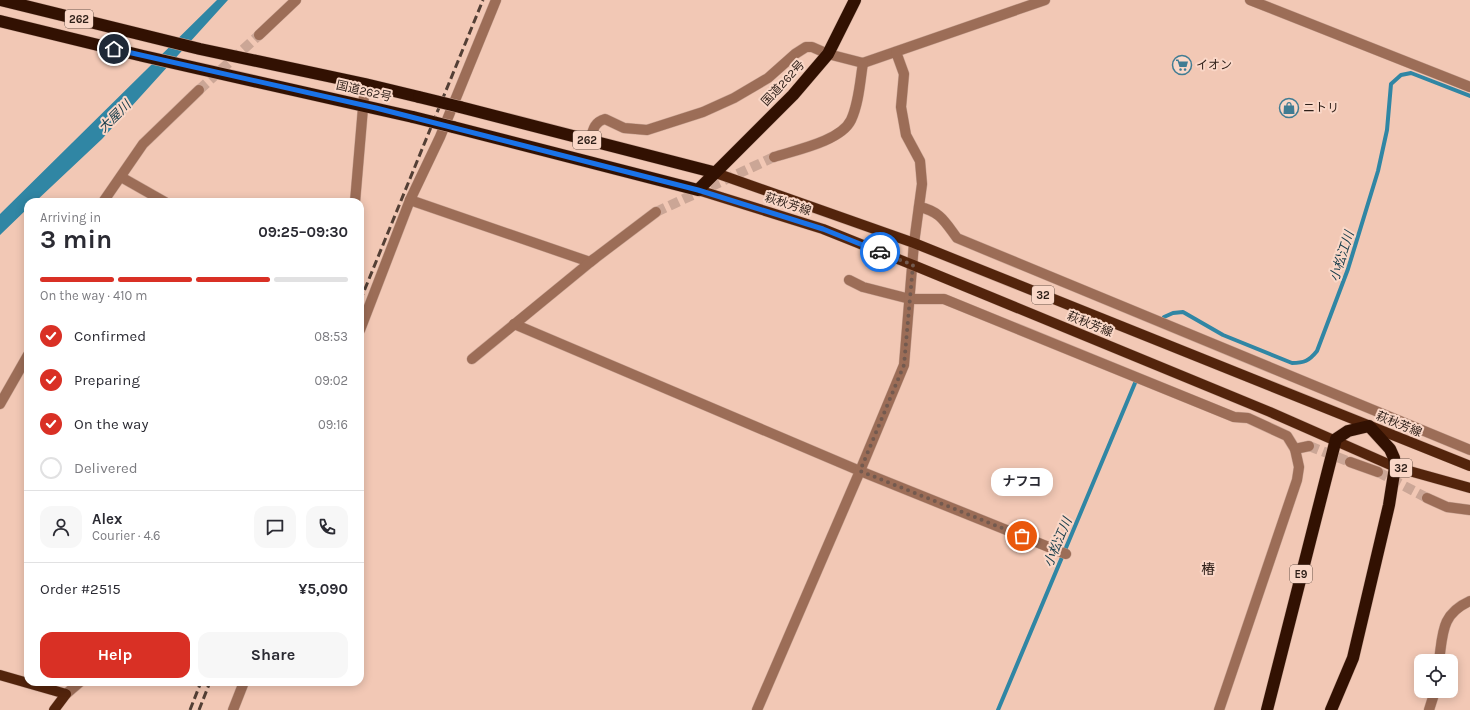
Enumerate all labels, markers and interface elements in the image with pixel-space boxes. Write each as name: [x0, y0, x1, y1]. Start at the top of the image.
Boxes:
road number: 262: [65, 10, 93, 28]
pin: [97, 32, 131, 66]
icon: home: [103, 38, 125, 60]
supermarket icon: イオン: [1171, 54, 1193, 76]
street label: 国道262号: [759, 57, 807, 109]
place label: イオン: [1196, 58, 1232, 72]
street label: 国道262号: [335, 78, 393, 104]
water label: 大屋川: [95, 96, 135, 135]
shop icon: ニトリ: [1278, 97, 1300, 119]
place label: ニトリ: [1303, 101, 1339, 115]
road number: 262: [573, 131, 601, 149]
street label: 萩秋芳線: [763, 190, 813, 218]
text: Arriving in: [40, 210, 101, 225]
text: 09:25–09:30: [258, 223, 348, 241]
text: 3 min: [40, 224, 112, 255]
water label: 小松江川: [1326, 227, 1357, 283]
courier: [860, 232, 900, 272]
icon: car: [869, 241, 891, 263]
road number: 32: [1032, 286, 1054, 304]
text: On the way · 410 m: [40, 288, 147, 303]
street label: 萩秋芳線: [1065, 309, 1115, 339]
icon: check: [40, 325, 62, 347]
text: Confirmed: [74, 327, 146, 345]
text: 08:53: [314, 329, 348, 344]
icon: check: [40, 369, 62, 391]
text: Preparing: [74, 371, 140, 389]
text: 09:02: [314, 373, 348, 388]
street label: 萩秋芳線: [1374, 409, 1424, 439]
icon: check: [40, 413, 62, 435]
text: On the way: [74, 415, 148, 433]
text: 09:16: [318, 417, 348, 432]
text: Delivered: [74, 459, 138, 477]
road number: 32: [1390, 459, 1412, 477]
callout: ナフコ: [991, 468, 1053, 496]
text: ナフコ: [1002, 474, 1042, 489]
button: person: [40, 506, 82, 548]
button: chat: [254, 506, 296, 548]
button: phone: [306, 506, 348, 548]
text: Alex: [92, 510, 122, 528]
water label: 小松江川: [1040, 513, 1075, 569]
pin: [1005, 519, 1039, 553]
icon: bag: [1011, 525, 1033, 547]
text: Courier · 4.6: [92, 528, 160, 543]
district label: 椿: [1201, 561, 1215, 578]
road number: E9: [1290, 565, 1312, 583]
text: Order #2515: [40, 580, 121, 598]
text: ¥5,090: [299, 580, 348, 598]
button: Help: [40, 632, 190, 678]
button: Share: [198, 632, 348, 678]
map controls: [1414, 654, 1458, 698]
button: locate: [1414, 654, 1458, 698]

